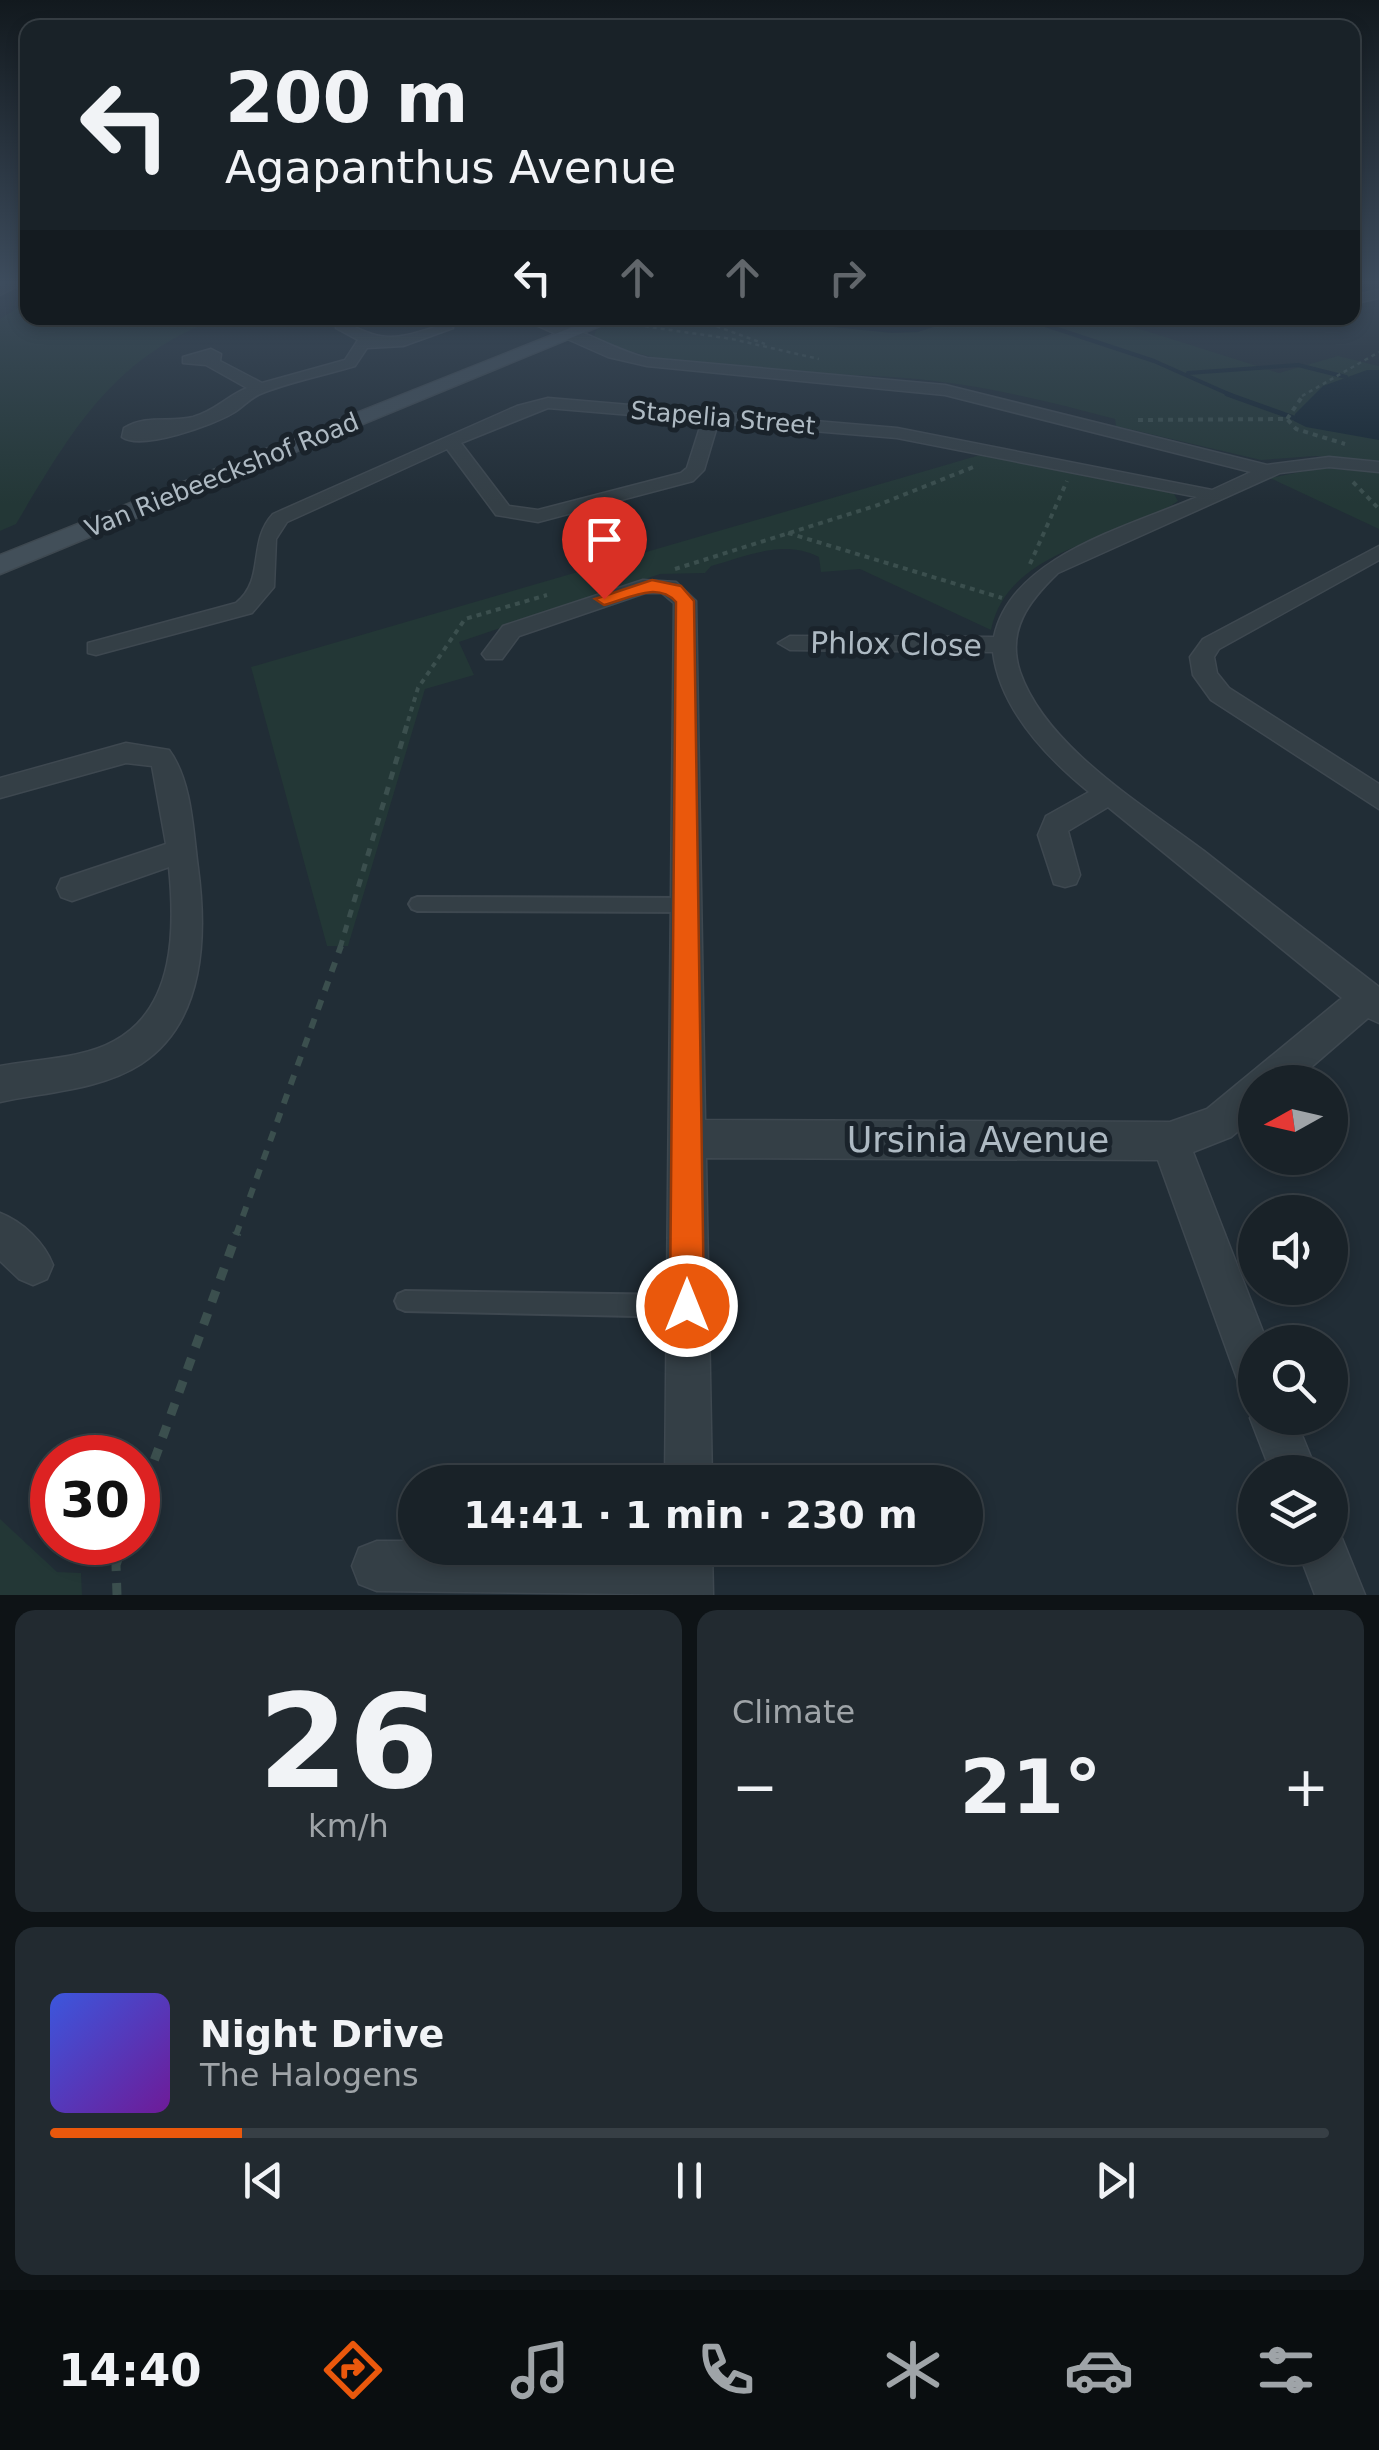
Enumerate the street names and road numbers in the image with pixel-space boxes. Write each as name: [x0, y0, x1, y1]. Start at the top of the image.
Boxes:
street label: Stapelia Street: [629, 395, 817, 441]
street label: Van Riebeeckshof Road: [81, 407, 363, 543]
street label: Phlox Close: [810, 625, 982, 663]
street label: Ursinia Avenue: [847, 1120, 1109, 1160]

